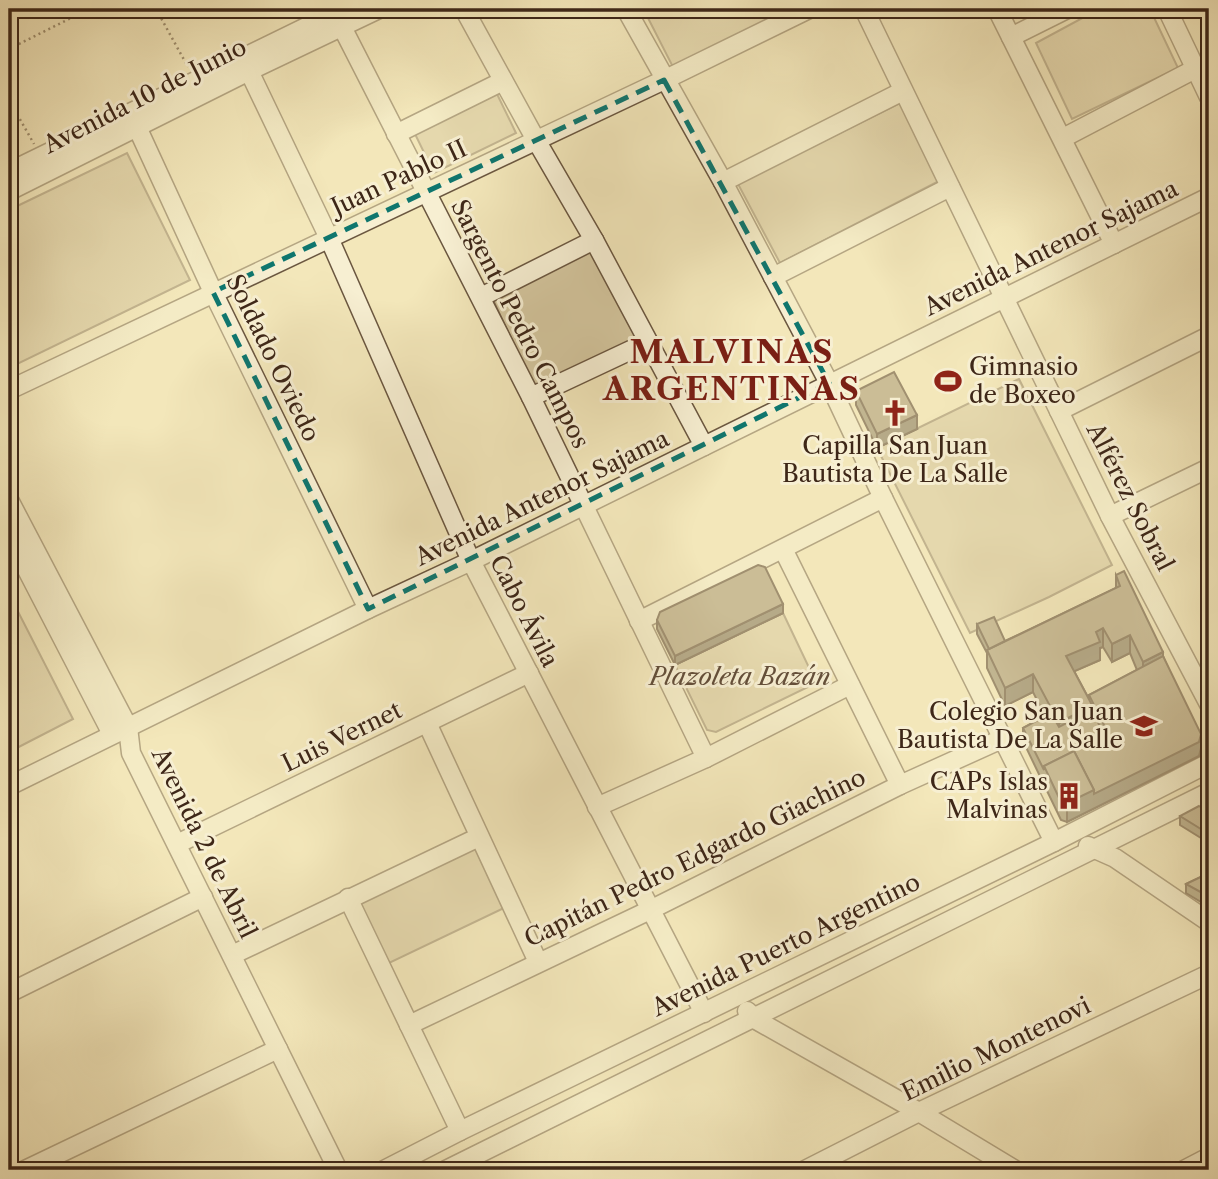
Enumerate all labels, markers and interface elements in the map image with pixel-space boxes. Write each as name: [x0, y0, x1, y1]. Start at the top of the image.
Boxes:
street label: Avenida 10 de Junio: [37, 32, 251, 160]
street label: Juan Pablo II: [323, 134, 471, 223]
street label: Avenida Antenor Sajama: [918, 173, 1183, 322]
street label: Sargento Pedro Campos: [445, 195, 596, 453]
street label: Soldado Oviedo: [220, 270, 326, 446]
district label: MALVINAS ARGENTINAS: [602, 332, 861, 408]
place label: Gimnasio de Boxeo: [969, 352, 1078, 409]
sports icon: Gimnasio de Boxeo: [933, 366, 963, 396]
church icon: Capilla San Juan Bautista De La Salle: [880, 398, 910, 428]
street label: Alférez Sobral: [1080, 417, 1180, 576]
street label: Avenida Antenor Sajama: [409, 423, 674, 572]
place label: Capilla San Juan Bautista De La Salle: [782, 431, 1008, 488]
street label: Cabo Ávila: [484, 550, 565, 672]
park label: Plazoleta Bazán: [648, 662, 830, 691]
street label: Luis Vernet: [277, 695, 407, 778]
place label: Colegio San Juan Bautista De La Salle: [897, 697, 1123, 754]
school or university icon: Colegio San Juan Bautista De La Salle: [1129, 711, 1159, 741]
street label: Avenida 2 de Abril: [145, 742, 263, 943]
street label: Capitán Pedro Edgardo Giachino: [519, 762, 870, 953]
place label: CAPs Islas Malvinas: [930, 767, 1048, 824]
building icon: CAPs Islas Malvinas: [1054, 781, 1084, 811]
street label: Avenida Puerto Argentino: [646, 867, 925, 1023]
street label: Emilio Montenovi: [897, 990, 1095, 1107]

